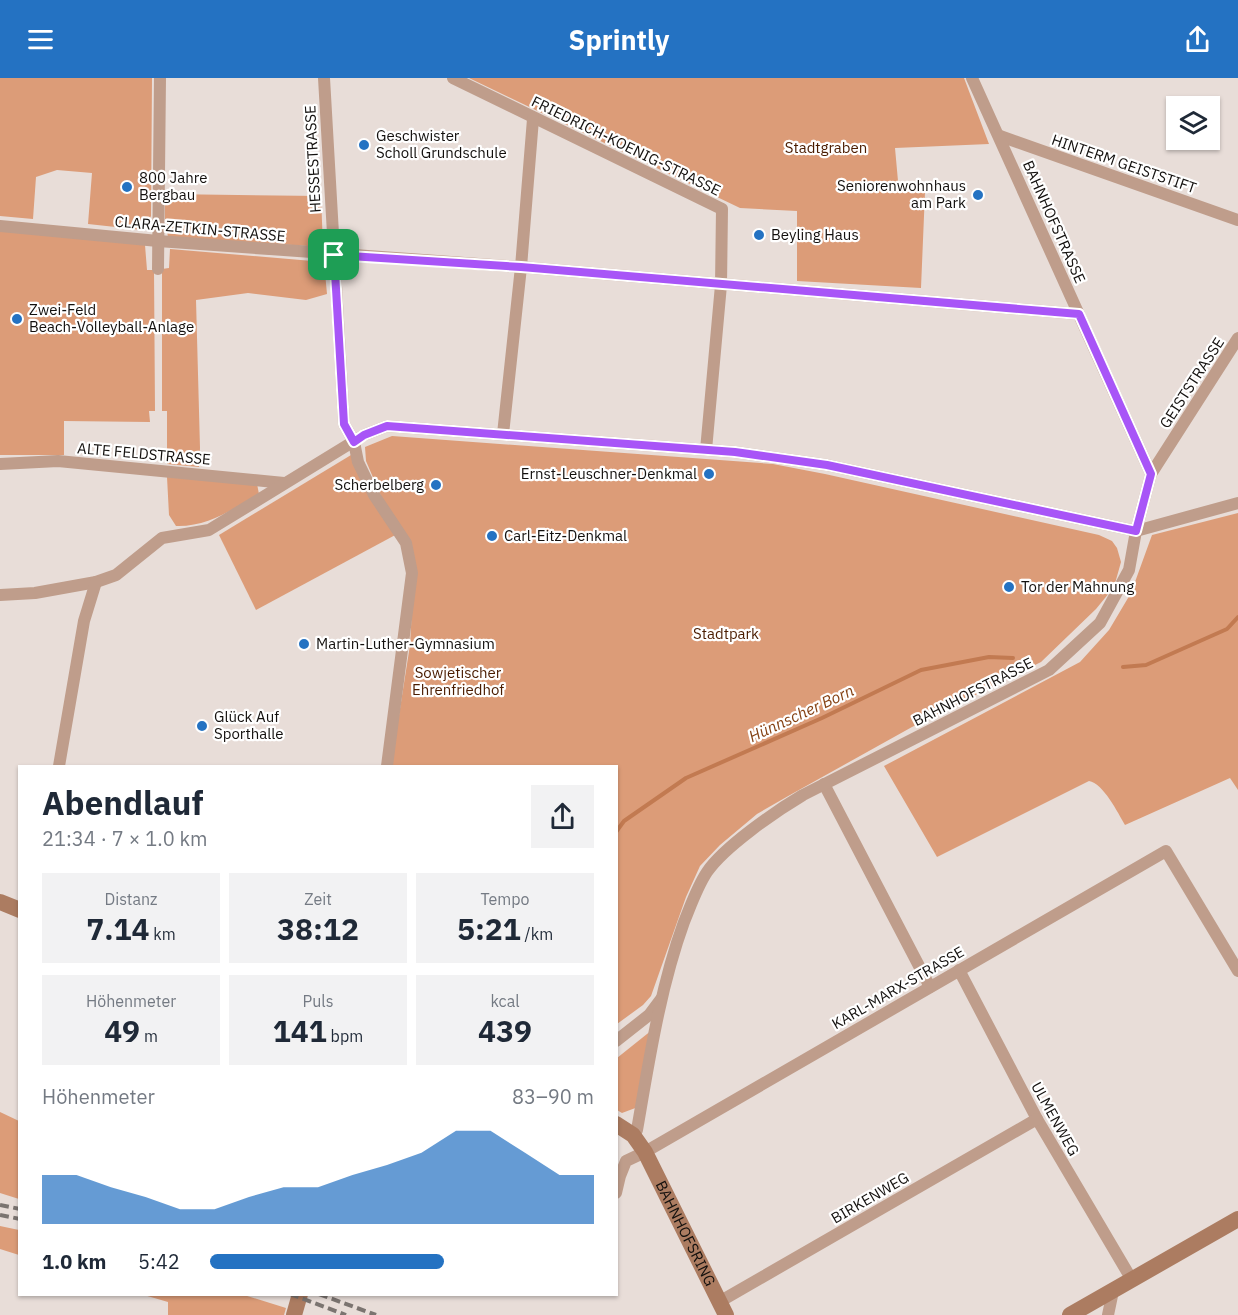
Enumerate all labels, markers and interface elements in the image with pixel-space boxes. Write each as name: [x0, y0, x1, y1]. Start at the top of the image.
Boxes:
text: Sprintly: [569, 22, 669, 57]
icon: menu: [24, 23, 57, 56]
icon: share: [1181, 23, 1214, 56]
street label: FRIEDRICH-KOENIG-STRASSE: [529, 91, 724, 200]
map controls: [1166, 96, 1220, 150]
button: layers: [1166, 96, 1220, 150]
street label: HESSESTRASSE: [300, 105, 325, 213]
place label: Geschwister Scholl Grundschule: [376, 126, 507, 162]
street label: HINTERM GEISTSTIFT: [1049, 130, 1199, 197]
marker: Geschwister Scholl Grundschule: [357, 138, 371, 152]
park label: Stadtgraben: [785, 138, 867, 157]
street label: BAHNHOFSTRASSE: [1019, 157, 1090, 286]
place label: 800 Jahre Bergbau: [139, 168, 207, 204]
place label: Seniorenwohnhaus am Park: [837, 176, 966, 212]
marker: 800 Jahre Bergbau: [120, 180, 134, 194]
marker: Seniorenwohnhaus am Park: [971, 188, 985, 202]
street label: CLARA-ZETKIN-STRASSE: [114, 212, 286, 245]
place label: Beyling Haus: [771, 225, 859, 244]
marker: Beyling Haus: [752, 228, 766, 242]
pin: [308, 229, 359, 280]
icon: arrive: [317, 238, 350, 271]
place label: Zwei-Feld Beach-Volleyball-Anlage: [29, 300, 194, 336]
marker: Zwei-Feld Beach-Volleyball-Anlage: [10, 312, 24, 326]
street label: GEISTSTRASSE: [1155, 334, 1228, 432]
street label: ALTE FELDSTRASSE: [76, 438, 212, 469]
place label: Ernst-Leuschner-Denkmal: [521, 464, 697, 483]
marker: Ernst-Leuschner-Denkmal: [702, 467, 716, 481]
place label: Scherbelberg: [334, 475, 424, 494]
marker: Scherbelberg: [429, 478, 443, 492]
place label: Carl-Eitz-Denkmal: [504, 526, 627, 545]
marker: Carl-Eitz-Denkmal: [485, 529, 499, 543]
place label: Tor der Mahnung: [1021, 577, 1134, 596]
marker: Tor der Mahnung: [1002, 580, 1016, 594]
park label: Stadtpark: [693, 624, 759, 643]
place label: Martin-Luther-Gymnasium: [316, 634, 495, 653]
marker: Martin-Luther-Gymnasium: [297, 637, 311, 651]
street label: BAHNHOFSTRASSE: [909, 653, 1036, 730]
park label: Sowjetischer Ehrenfriedhof: [412, 663, 504, 699]
water label: Hünnscher Born: [745, 680, 857, 746]
place label: Glück Auf Sporthalle: [214, 707, 284, 743]
marker: Glück Auf Sporthalle: [195, 719, 209, 733]
text: Abendlauf: [42, 781, 203, 824]
button: share: [531, 785, 594, 848]
text: 21:34 · 7 × 1.0 km: [42, 825, 207, 852]
text: Distanz: [104, 889, 158, 909]
text: Zeit: [304, 889, 332, 909]
text: Tempo: [480, 889, 530, 909]
text: 7.14: [86, 909, 150, 948]
text: 38:12: [277, 909, 359, 948]
text: 5:21: [457, 909, 521, 948]
text: km: [150, 924, 176, 944]
text: /km: [521, 924, 553, 944]
street label: KARL-MARX-STRASSE: [828, 942, 967, 1033]
text: Höhenmeter: [86, 991, 176, 1011]
text: Puls: [303, 991, 333, 1011]
text: kcal: [490, 991, 520, 1011]
text: 49: [104, 1011, 140, 1050]
text: 141: [273, 1011, 327, 1050]
text: 439: [478, 1011, 532, 1050]
text: m: [140, 1026, 158, 1046]
text: bpm: [327, 1026, 363, 1046]
street label: ULMENWEG: [1027, 1078, 1084, 1159]
text: Höhenmeter: [42, 1083, 155, 1110]
text: 83–90 m: [512, 1083, 594, 1110]
street label: BIRKENWEG: [827, 1168, 912, 1227]
street label: BAHNHOFSRING: [652, 1177, 720, 1289]
text: 1.0 km: [42, 1248, 106, 1275]
text: 5:42: [138, 1248, 180, 1275]

